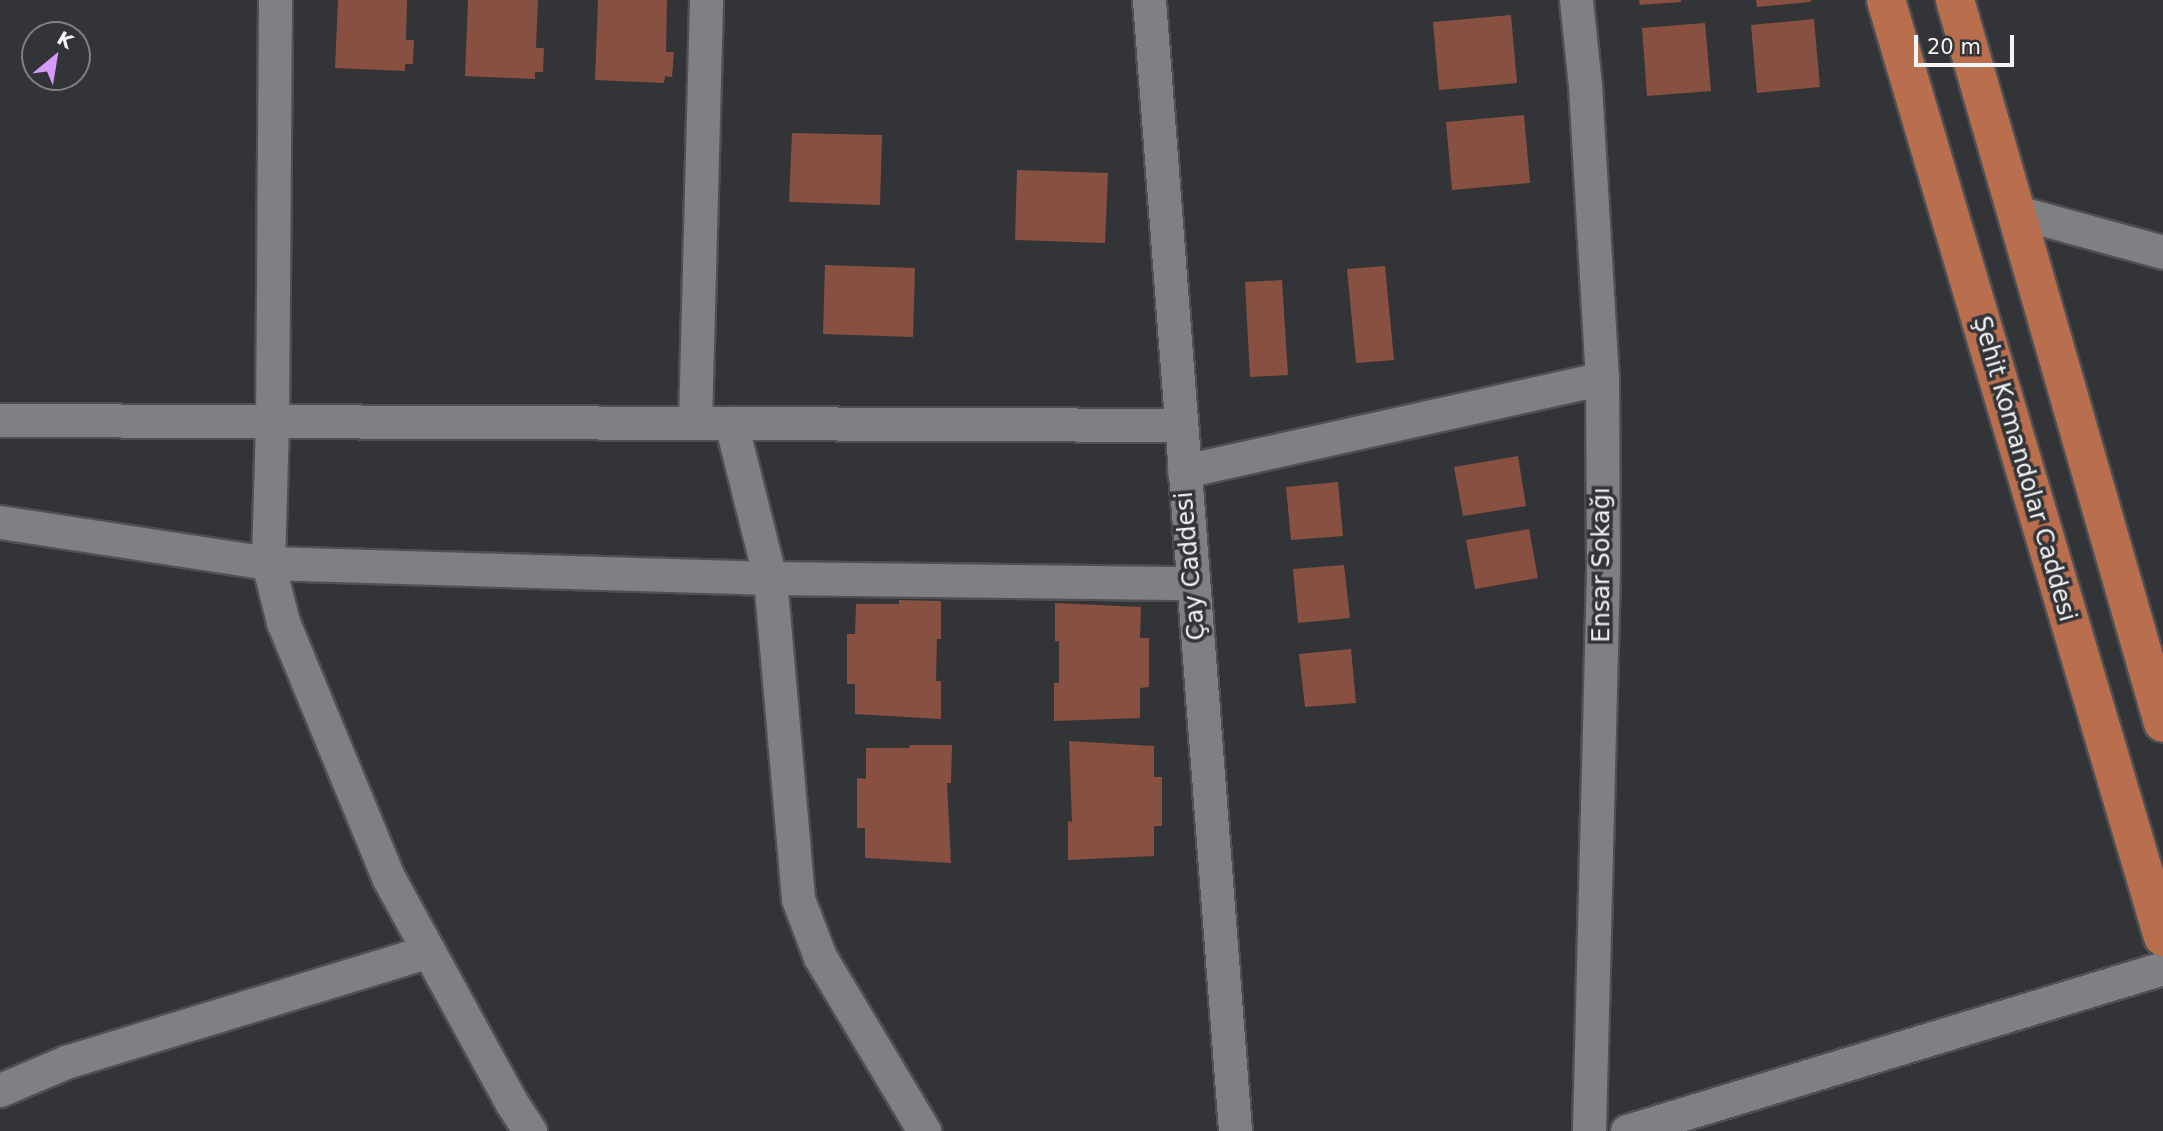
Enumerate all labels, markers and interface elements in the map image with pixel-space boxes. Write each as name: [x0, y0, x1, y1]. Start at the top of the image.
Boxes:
north arrow: [21, 21, 91, 91]
scale bar: [1918, 21, 2018, 65]
text: K: [54, 26, 77, 53]
text: 20 m: [1927, 35, 1981, 59]
street label: Şehit Komandolar Caddesi: [1967, 313, 2081, 625]
street label: Ensar Sokağı: [1588, 487, 1616, 643]
street label: Çay Caddesi: [1170, 490, 1212, 642]

